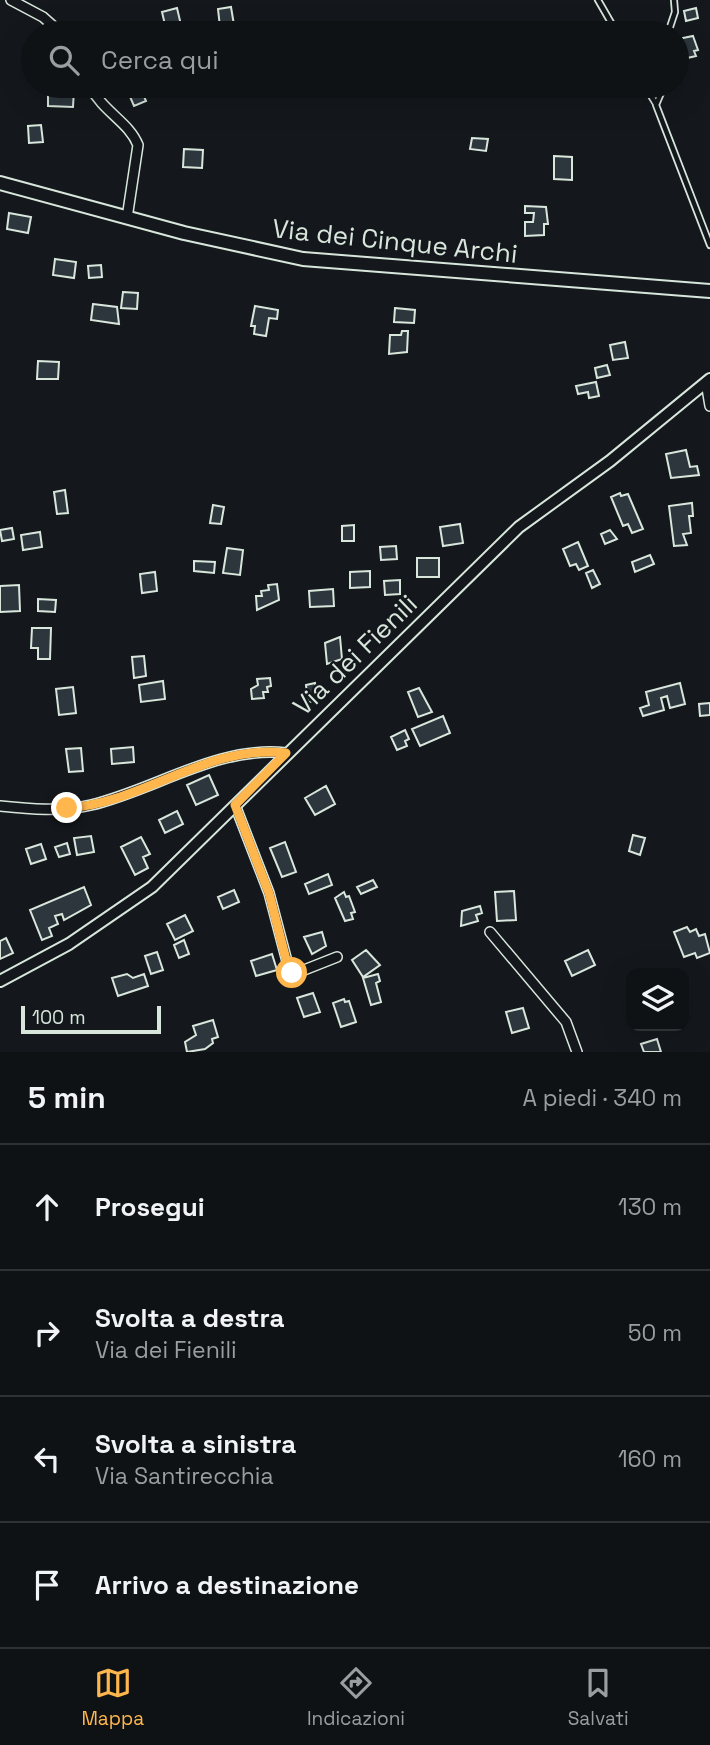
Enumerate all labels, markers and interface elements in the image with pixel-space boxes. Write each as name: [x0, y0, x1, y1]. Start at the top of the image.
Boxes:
search box: [21, 21, 689, 98]
icon: search: [45, 41, 83, 79]
text: Cerca qui: [101, 43, 219, 77]
street label: Via dei Cinque Archi: [271, 211, 519, 271]
street label: Via dei Fienili: [286, 587, 424, 723]
route end: [51, 792, 82, 823]
route start: [276, 957, 307, 988]
map controls: [626, 968, 689, 1031]
button: layers: [626, 968, 689, 1031]
scale bar: [21, 1003, 161, 1035]
text: 100 m: [32, 1005, 86, 1030]
text: 5 min: [28, 1078, 106, 1117]
text: A piedi · 340 m: [523, 1083, 682, 1113]
icon: ahead: [28, 1188, 66, 1226]
text: Prosegui: [95, 1190, 205, 1224]
text: 130 m: [618, 1192, 682, 1222]
text: Svolta a destra: [95, 1301, 284, 1335]
icon: right: [28, 1314, 66, 1352]
text: 50 m: [628, 1318, 682, 1348]
text: Via dei Fienili: [95, 1335, 237, 1365]
text: Svolta a sinistra: [95, 1427, 296, 1461]
icon: left: [28, 1440, 66, 1478]
text: 160 m: [618, 1444, 682, 1474]
text: Via Santirecchia: [95, 1461, 274, 1491]
icon: arrive: [28, 1566, 66, 1604]
text: Arrivo a destinazione: [95, 1568, 359, 1602]
tab: Mappa: [81, 1664, 144, 1731]
tab: Indicazioni: [307, 1664, 405, 1731]
tab: Salvati: [568, 1664, 629, 1731]

